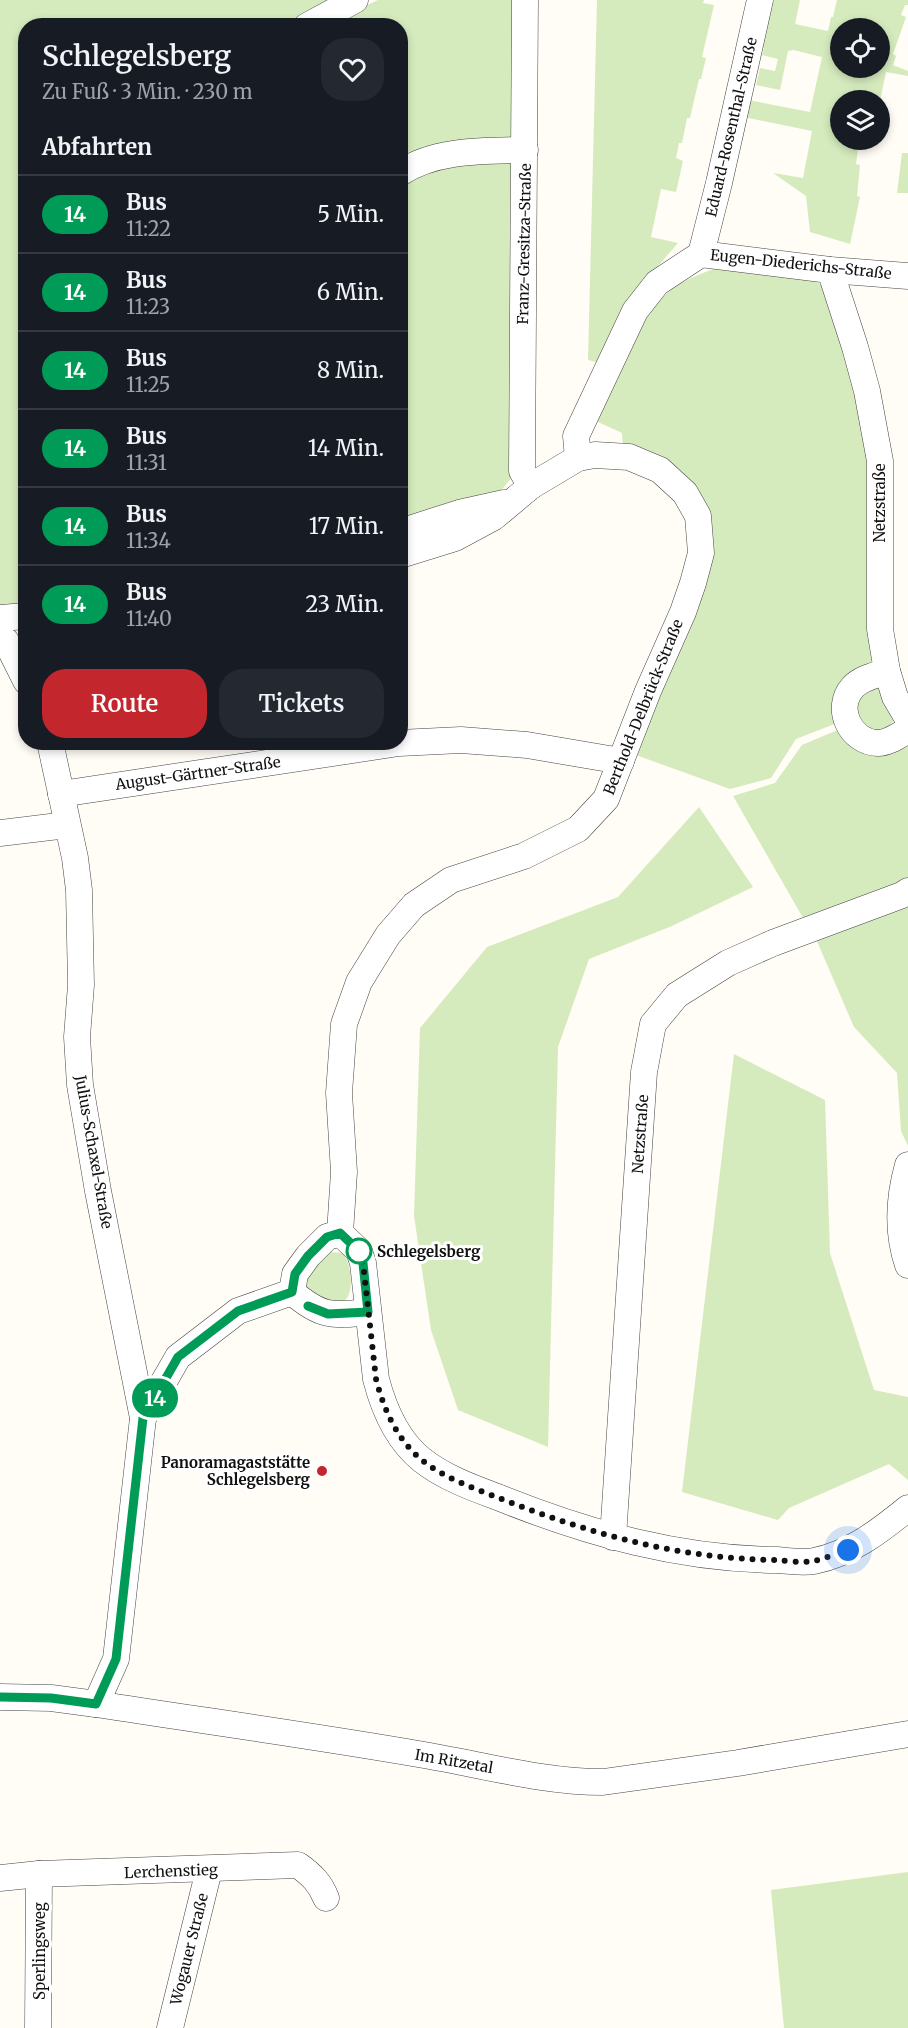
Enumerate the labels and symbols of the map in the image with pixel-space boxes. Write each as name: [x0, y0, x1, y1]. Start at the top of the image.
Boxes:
street label: Eduard-Rosenthal-Straße: [701, 35, 761, 219]
street label: Franz-Gresitza-Straße: [513, 163, 535, 325]
street label: Eugen-Diederichs-Straße: [709, 245, 893, 283]
street label: Netzstraße: [870, 463, 889, 543]
street label: Berthold-Delbrück-Straße: [599, 616, 687, 798]
street label: August-Gärtner-Straße: [113, 752, 282, 794]
street label: Julius-Schaxel-Straße: [71, 1073, 117, 1230]
street label: Netzstraße: [628, 1094, 652, 1174]
marker: Schlegelsberg: [346, 1238, 372, 1264]
place label: Schlegelsberg: [377, 1242, 481, 1261]
line badge: 14: [128, 1378, 182, 1418]
place label: Panoramagaststätte Schlegelsberg: [161, 1453, 311, 1489]
marker: Panoramagaststätte Schlegelsberg: [315, 1464, 329, 1478]
your location: [833, 1535, 863, 1565]
street label: Im Ritzetal: [413, 1745, 495, 1777]
street label: Lerchenstieg: [124, 1860, 218, 1882]
street label: Wogauer Straße: [166, 1891, 212, 2008]
street label: Sperlingsweg: [30, 1902, 49, 2000]

